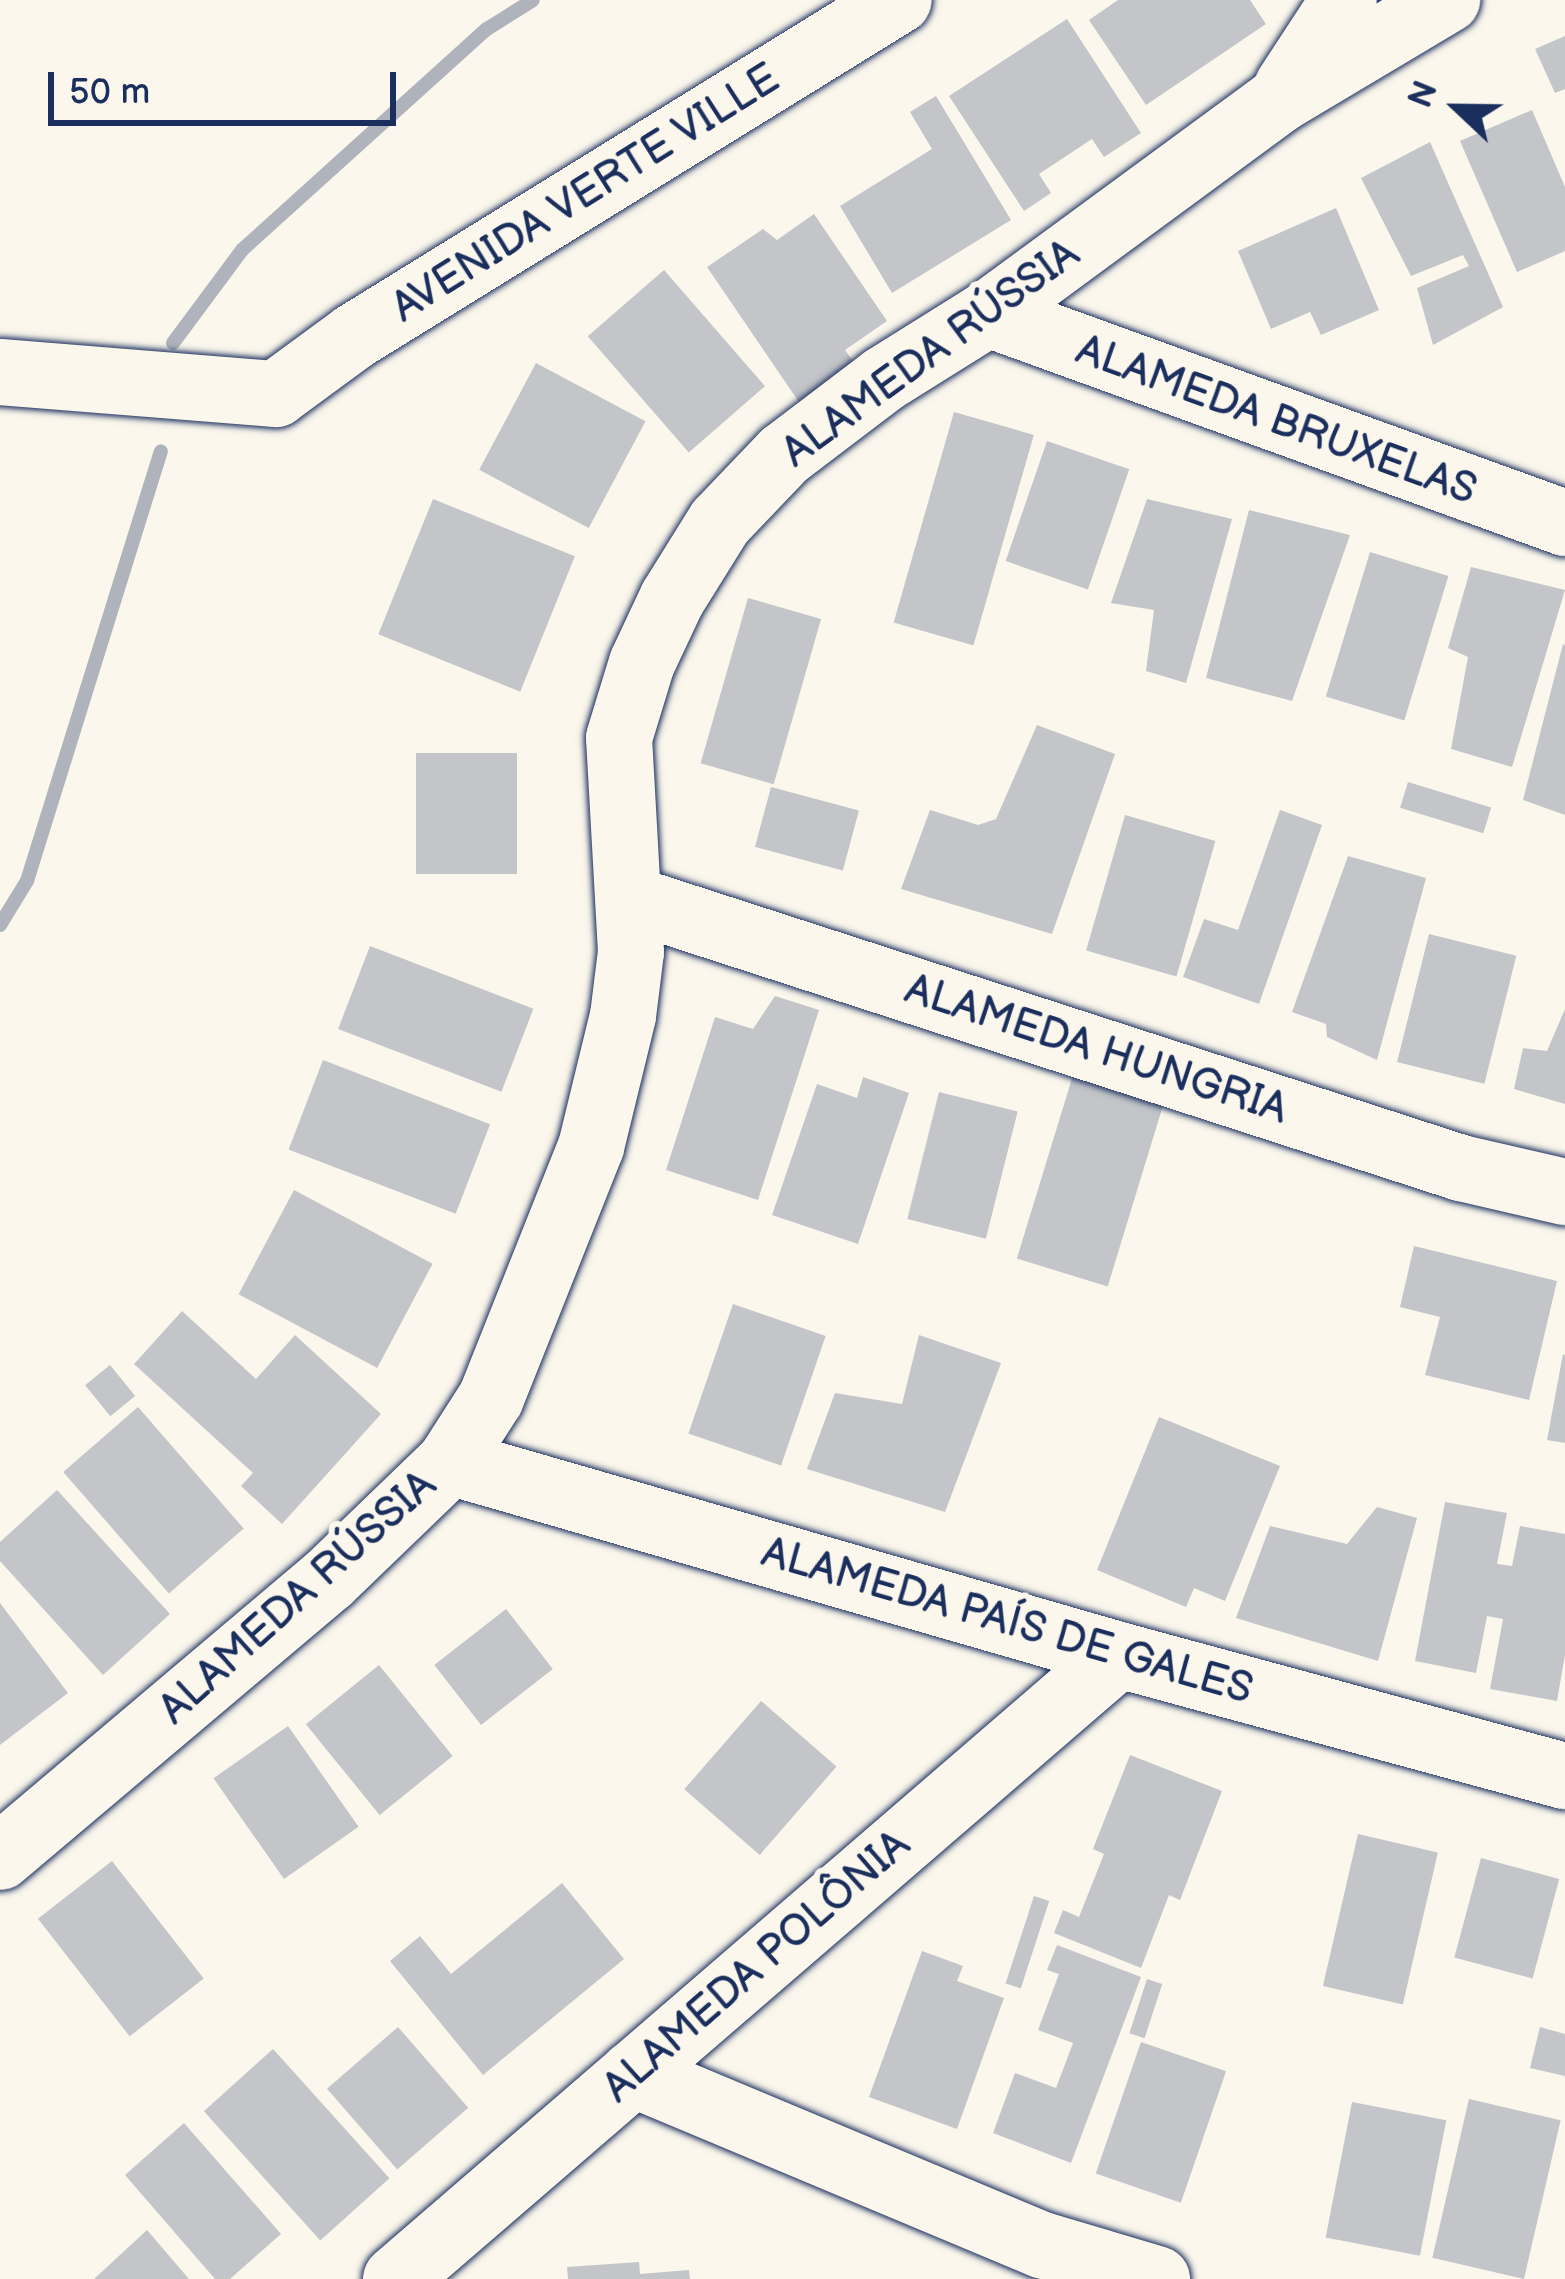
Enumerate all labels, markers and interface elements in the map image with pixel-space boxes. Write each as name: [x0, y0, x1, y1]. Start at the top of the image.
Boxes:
scale bar: [54, 48, 402, 122]
north arrow: [1397, 48, 1517, 168]
street label: AVENIDA VERTE VILLE: [382, 54, 790, 334]
text: 50 m: [69, 71, 150, 114]
text: N: [1400, 76, 1447, 114]
street label: ALAMEDA RÚSSIA: [773, 229, 1089, 479]
street label: ALAMEDA BRUXELAS: [1069, 325, 1483, 517]
street label: ALAMEDA HUNGRIA: [899, 964, 1293, 1136]
street label: ALAMEDA RÚSSIA: [149, 1461, 447, 1735]
street label: ALAMEDA PAÍS DE GALES: [756, 1528, 1258, 1716]
street label: ALAMEDA POLÔNIA: [594, 1820, 920, 2114]

